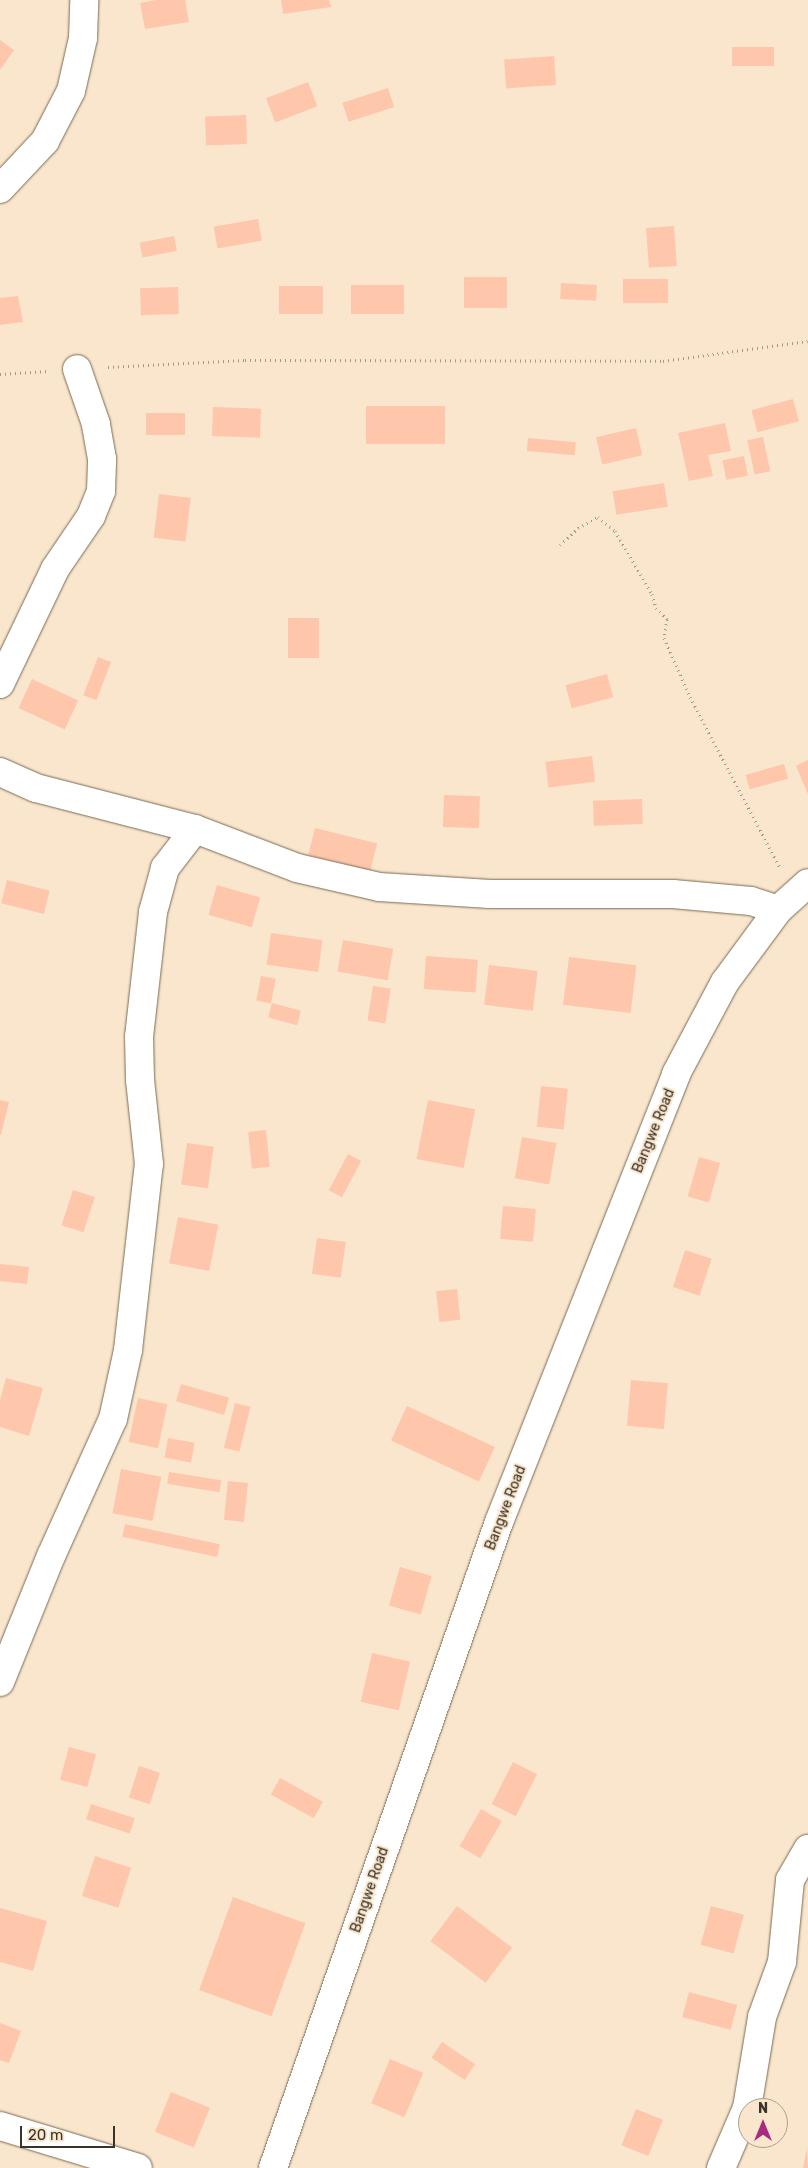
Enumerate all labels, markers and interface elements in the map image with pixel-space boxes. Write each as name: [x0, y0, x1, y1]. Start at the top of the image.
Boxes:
street label: Bangwe Road: [629, 1086, 679, 1176]
street label: Bangwe Road: [482, 1463, 530, 1553]
street label: Bangwe Road: [348, 1845, 392, 1935]
north arrow: [738, 2098, 788, 2148]
text: N: [758, 2100, 768, 2117]
scale bar: [22, 2116, 118, 2148]
text: 20 m: [28, 2126, 63, 2144]

